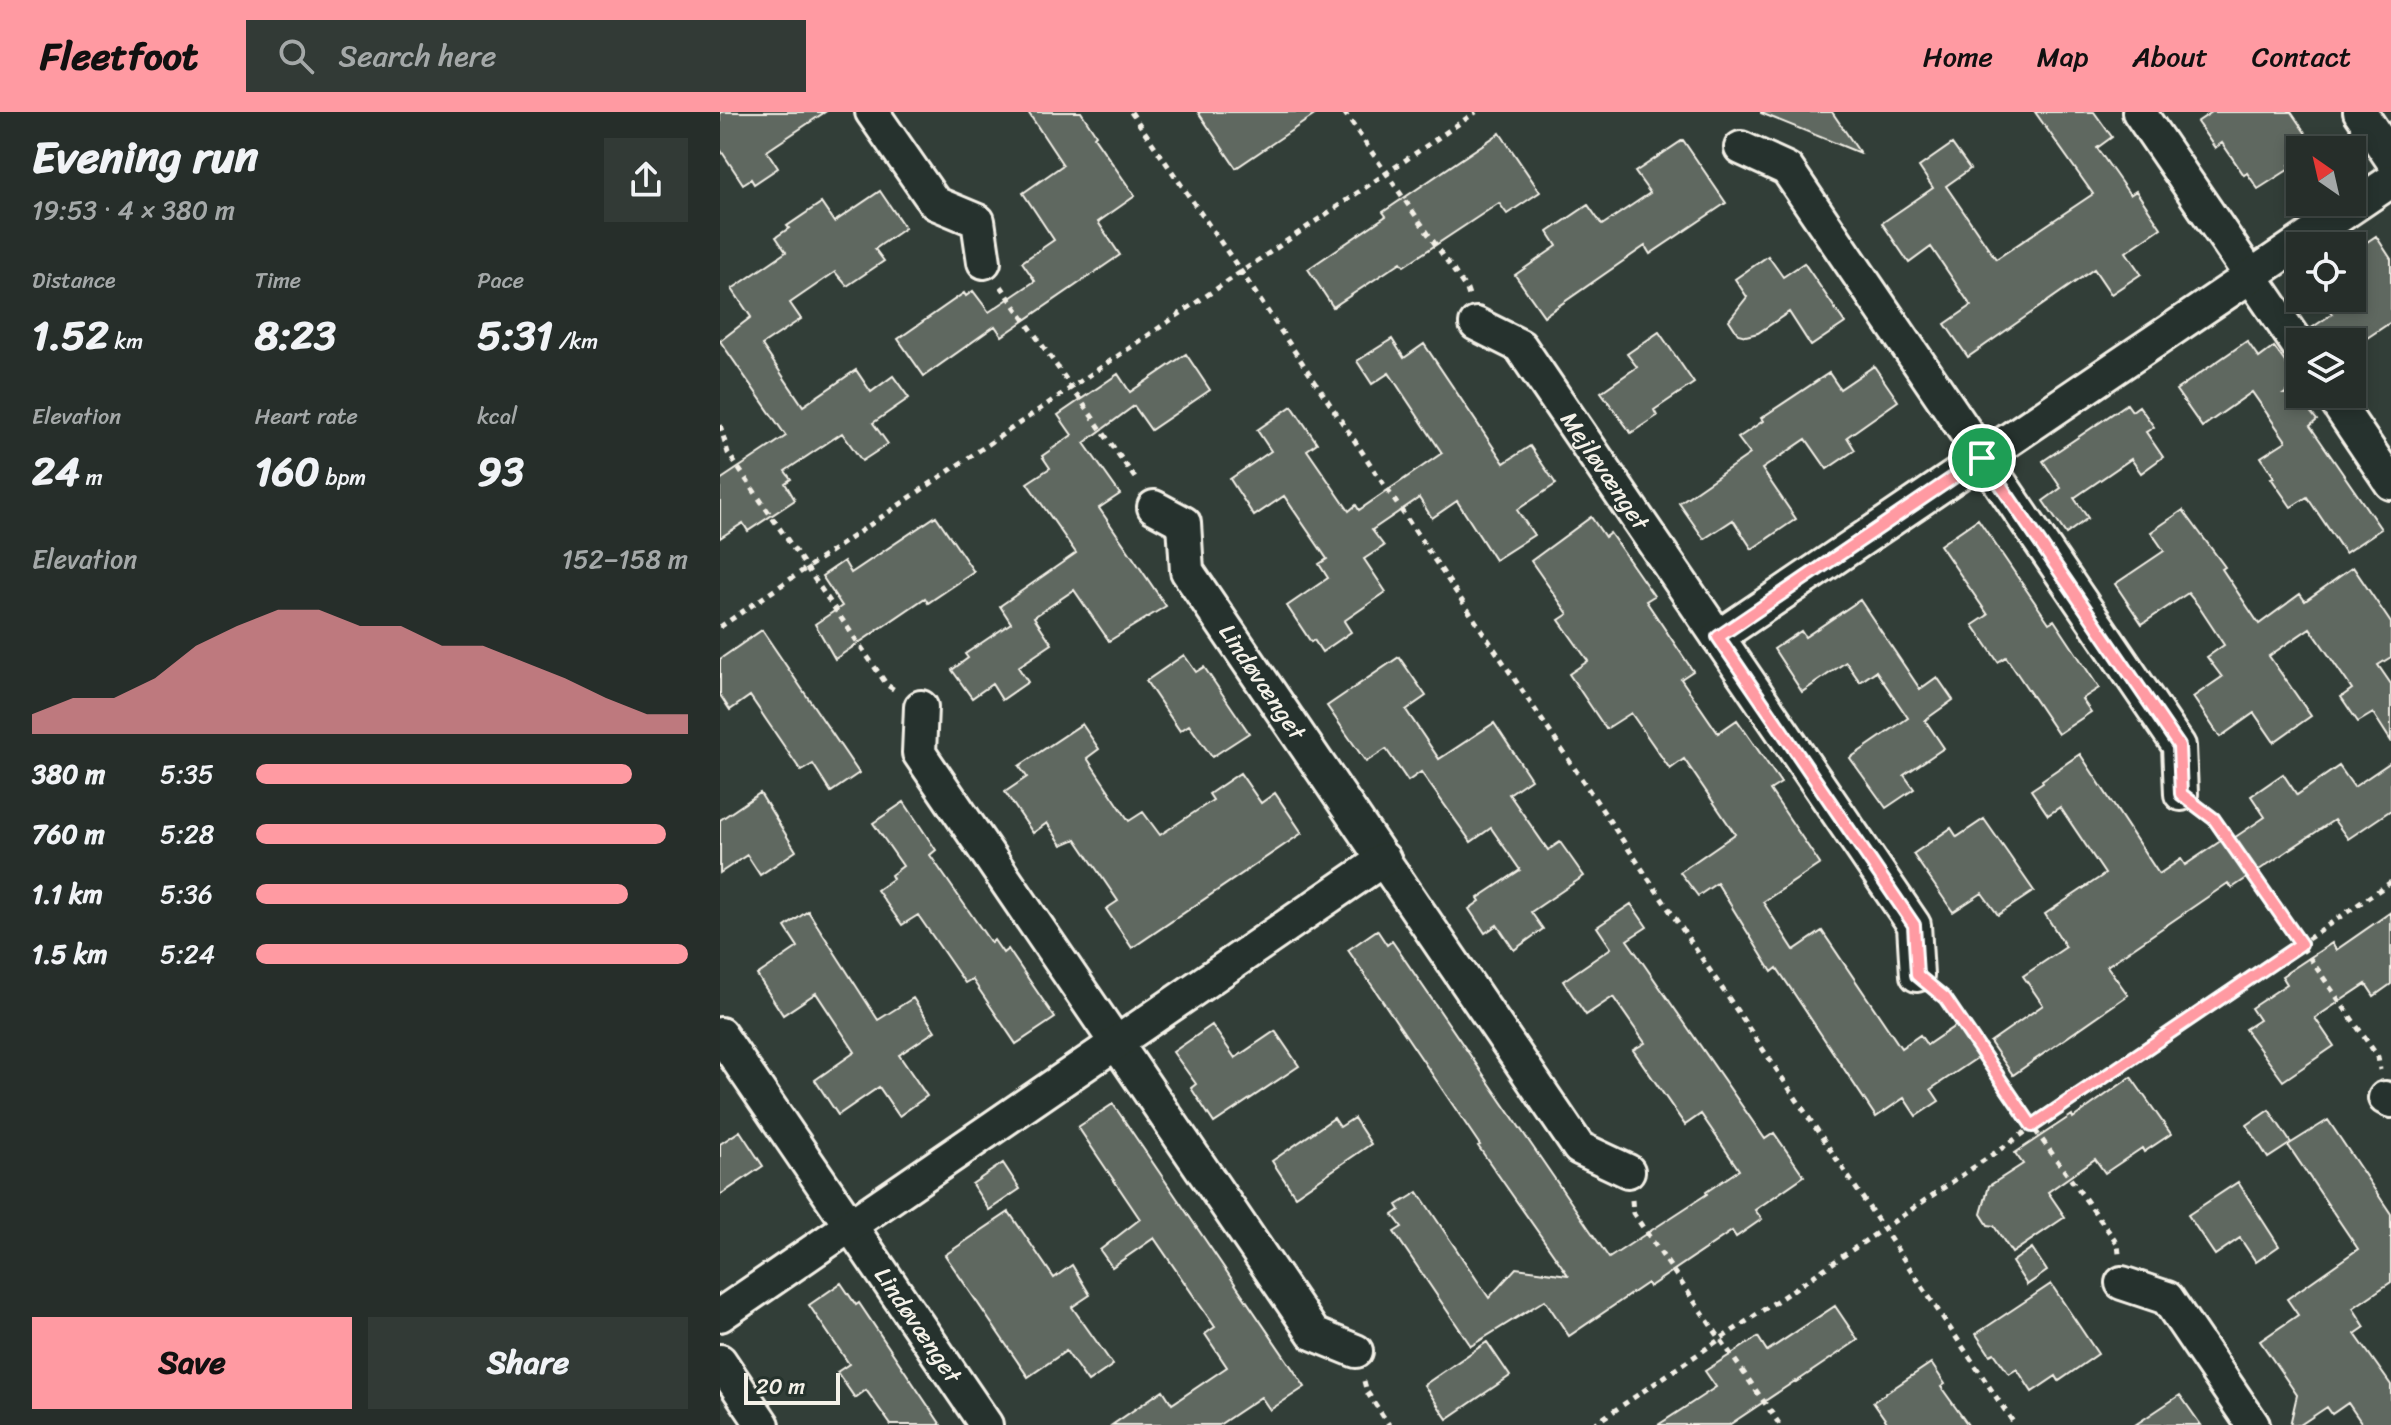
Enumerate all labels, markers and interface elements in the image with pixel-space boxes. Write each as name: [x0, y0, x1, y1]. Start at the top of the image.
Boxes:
search box: [246, 20, 806, 92]
text: Fleetfoot: [40, 23, 198, 90]
text: Search here: [338, 29, 496, 83]
text: Home: [1923, 32, 1993, 81]
text: Map: [2037, 32, 2088, 81]
text: About: [2132, 32, 2208, 81]
text: Contact: [2252, 32, 2351, 81]
icon: search: [274, 34, 318, 78]
text: Evening run: [32, 118, 258, 196]
north arrow: [2286, 136, 2366, 216]
map controls: [2286, 136, 2366, 408]
button: share: [604, 138, 688, 222]
text: 19:53 · 4 × 380 m: [32, 187, 235, 233]
button: locate: [2286, 232, 2366, 312]
text: Distance: [32, 261, 116, 300]
text: Time: [255, 261, 301, 300]
text: Pace: [477, 261, 524, 300]
text: 1.52: [32, 300, 109, 371]
text: 8:23: [255, 300, 336, 371]
text: 5:31: [477, 300, 553, 371]
text: km: [109, 322, 143, 361]
text: /km: [553, 322, 598, 361]
button: layers: [2286, 328, 2366, 408]
text: Elevation: [32, 397, 121, 436]
text: Heart rate: [255, 397, 358, 436]
text: kcal: [477, 397, 517, 436]
street label: Mejløvænget: [1549, 402, 1661, 540]
pin: [1948, 424, 2016, 492]
text: 24: [32, 436, 80, 507]
text: 160: [255, 436, 320, 507]
text: 93: [477, 436, 524, 507]
icon: arrive: [1960, 436, 2004, 480]
text: m: [80, 458, 103, 497]
text: bpm: [320, 458, 366, 497]
text: Elevation: [32, 536, 137, 582]
text: 152–158 m: [562, 536, 688, 582]
street label: Lindøvænget: [1207, 615, 1318, 750]
text: 380 m: [32, 751, 105, 797]
text: 5:35: [160, 751, 214, 797]
text: 760 m: [32, 811, 105, 857]
text: 5:28: [160, 811, 214, 857]
text: 1.1 km: [32, 871, 103, 917]
text: 5:36: [160, 871, 213, 917]
text: 1.5 km: [32, 931, 107, 977]
text: 5:24: [160, 931, 215, 977]
street label: Lindøvænget: [863, 1258, 974, 1393]
button: Save: [32, 1317, 352, 1409]
button: Share: [368, 1317, 688, 1409]
text: 20 m: [756, 1367, 805, 1406]
scale bar: [744, 1369, 840, 1405]

